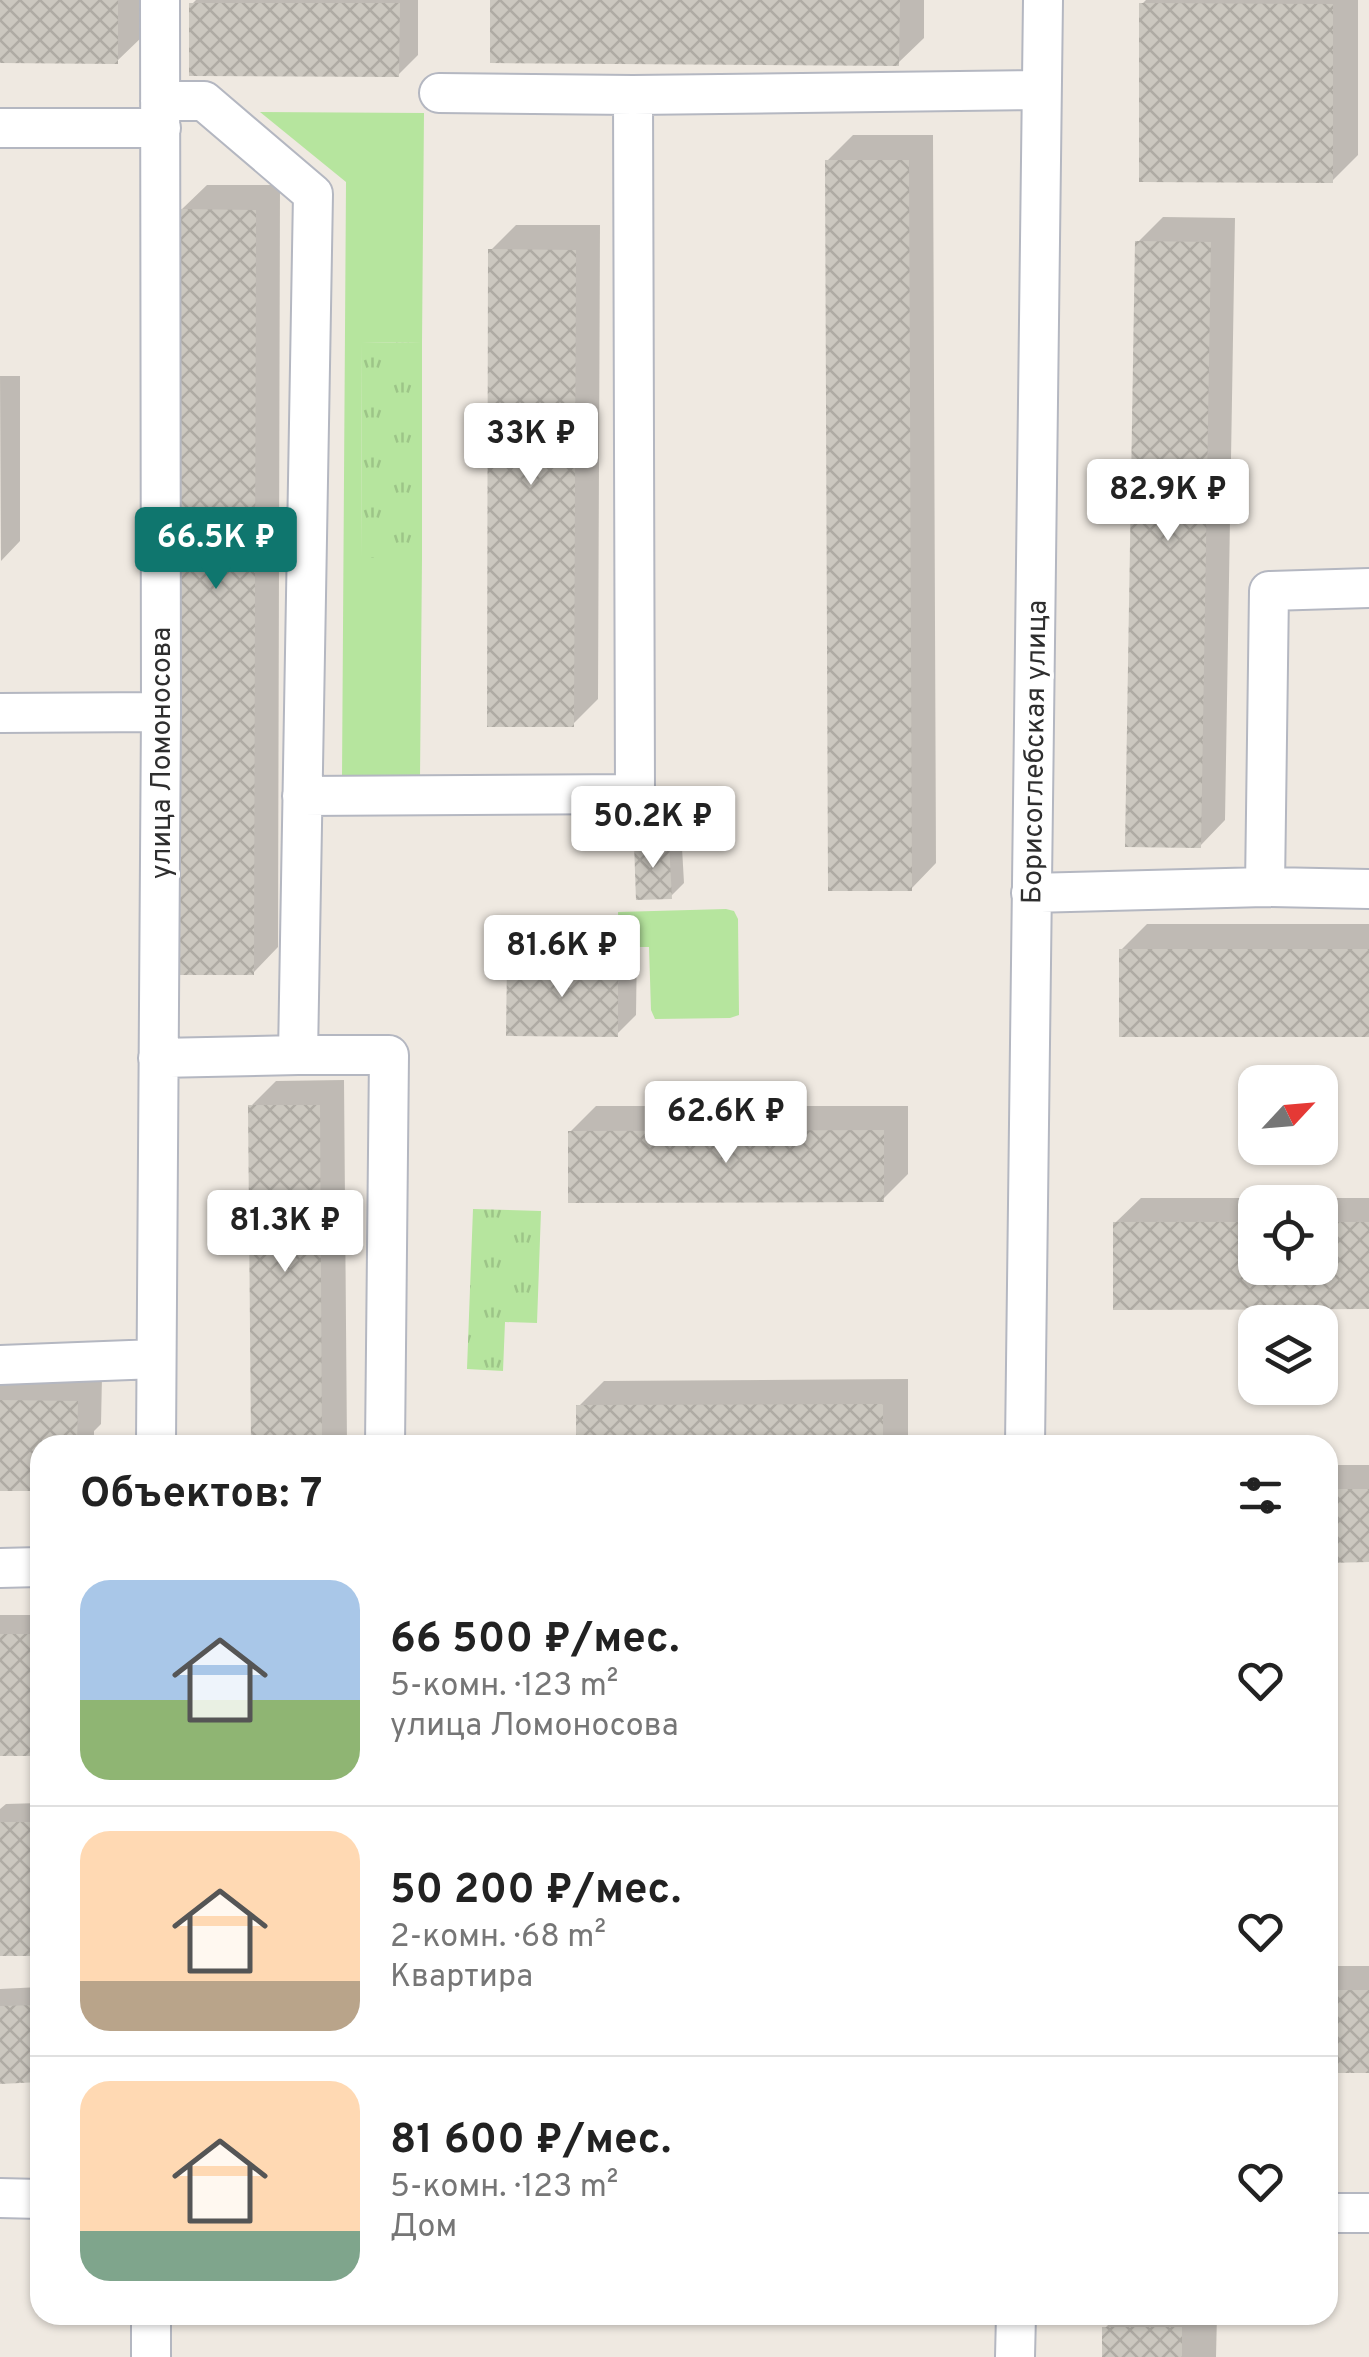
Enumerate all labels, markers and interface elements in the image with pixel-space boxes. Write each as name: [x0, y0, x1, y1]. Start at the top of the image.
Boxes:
pin: 33K ₽: [461, 403, 601, 488]
text: 33K ₽: [486, 415, 576, 455]
pin: 82.9K ₽: [1076, 459, 1260, 544]
text: 82.9K ₽: [1109, 471, 1227, 511]
pin: 66.5K ₽: [124, 507, 308, 592]
text: 66.5K ₽: [157, 519, 275, 559]
street label: Борисоглебская улица: [1015, 600, 1057, 905]
street label: улица Ломоносова: [145, 627, 181, 879]
pin: 50.2K ₽: [561, 786, 745, 871]
text: 50.2K ₽: [593, 798, 713, 838]
pin: 81.6K ₽: [470, 915, 654, 1000]
text: 81.6K ₽: [506, 927, 618, 967]
north arrow: [1238, 1065, 1338, 1165]
map controls: [1238, 1065, 1338, 1405]
pin: 62.6K ₽: [634, 1081, 818, 1166]
text: 62.6K ₽: [667, 1093, 785, 1133]
button: locate: [1238, 1185, 1338, 1285]
pin: 81.3K ₽: [193, 1190, 377, 1275]
text: 81.3K ₽: [229, 1202, 341, 1242]
button: layers: [1238, 1305, 1338, 1405]
icon: filters: [1233, 1468, 1288, 1523]
text: Объектов: 7: [80, 1469, 323, 1522]
text: 66 500 ₽/мес.: [390, 1614, 680, 1667]
icon: home: [160, 1620, 280, 1740]
icon: heart: [1233, 1653, 1288, 1708]
text: 5-комн. · 123 m²: [390, 1667, 618, 1707]
text: улица Ломоносова: [390, 1707, 679, 1747]
text: 50 200 ₽/мес.: [390, 1865, 681, 1918]
icon: home: [160, 1871, 280, 1991]
icon: heart: [1233, 1904, 1288, 1959]
text: 2-комн. · 68 m²: [390, 1918, 606, 1958]
text: Квартира: [390, 1958, 533, 1998]
text: 81 600 ₽/мес.: [390, 2115, 671, 2168]
icon: home: [160, 2121, 280, 2241]
icon: heart: [1233, 2154, 1288, 2209]
text: 5-комн. · 123 m²: [390, 2168, 618, 2208]
text: Дом: [390, 2208, 457, 2248]

